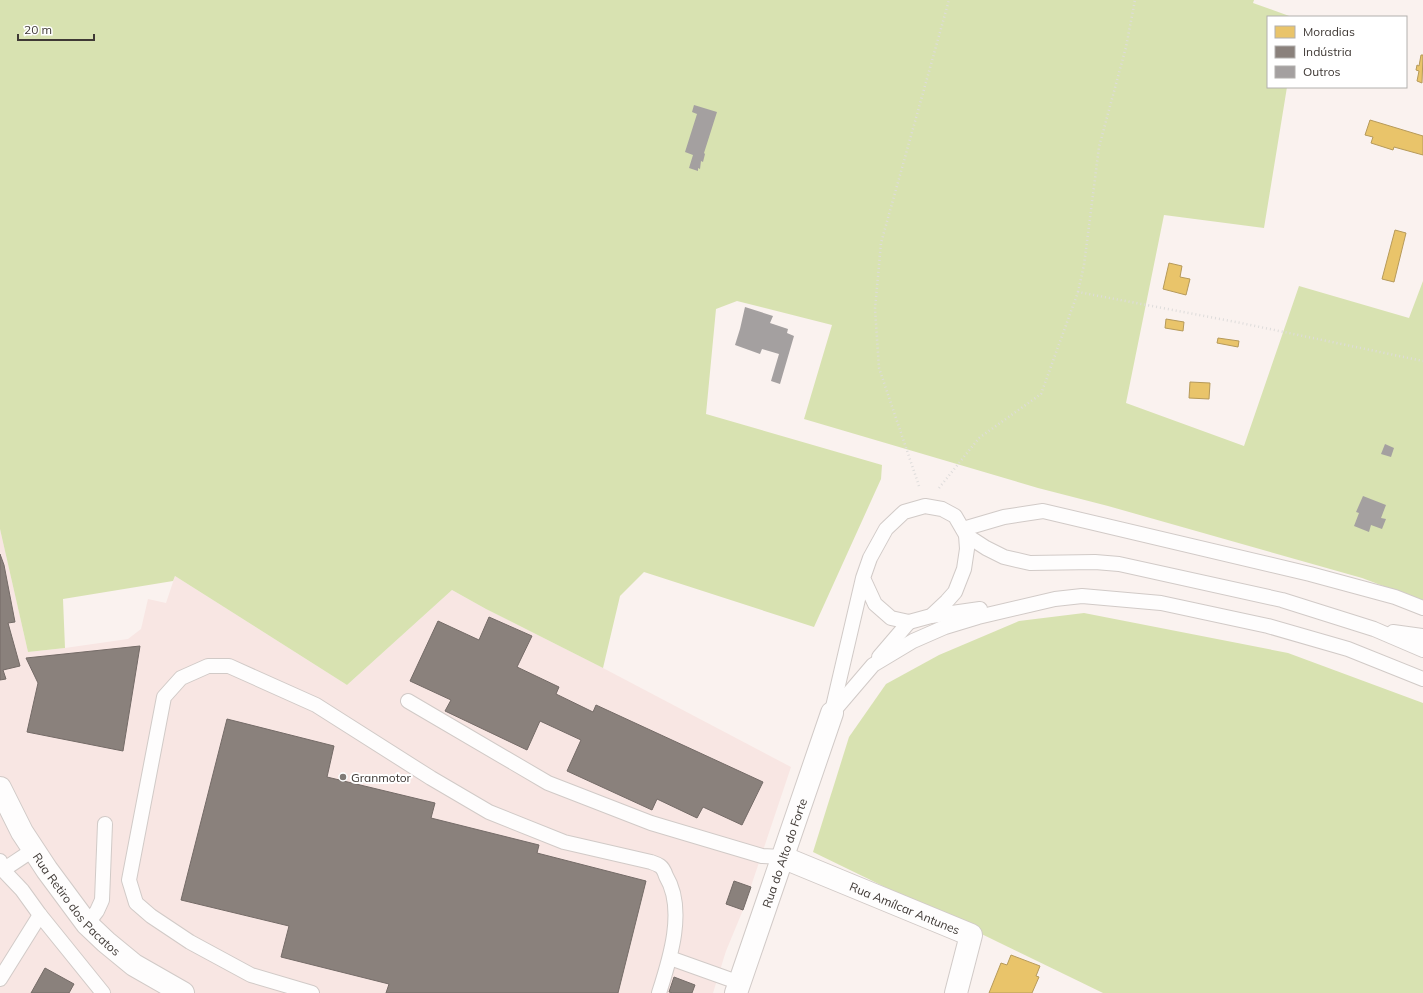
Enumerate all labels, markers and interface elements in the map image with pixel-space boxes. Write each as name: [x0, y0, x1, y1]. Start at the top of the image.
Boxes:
scale bar: [18, 16, 94, 42]
legend: [1267, 16, 1407, 88]
text: 20 m: [24, 22, 52, 37]
text: Moradias: [1303, 24, 1355, 39]
text: Indústria: [1303, 44, 1352, 59]
text: Outros: [1303, 64, 1341, 79]
place label: Granmotor: [351, 770, 412, 785]
marker: Granmotor: [338, 772, 348, 782]
street label: Rua do Alto do Forte: [758, 796, 810, 910]
street label: Rua Retiro dos Pacatos: [30, 850, 124, 958]
street label: Rua Amílcar Antunes: [848, 878, 962, 937]

